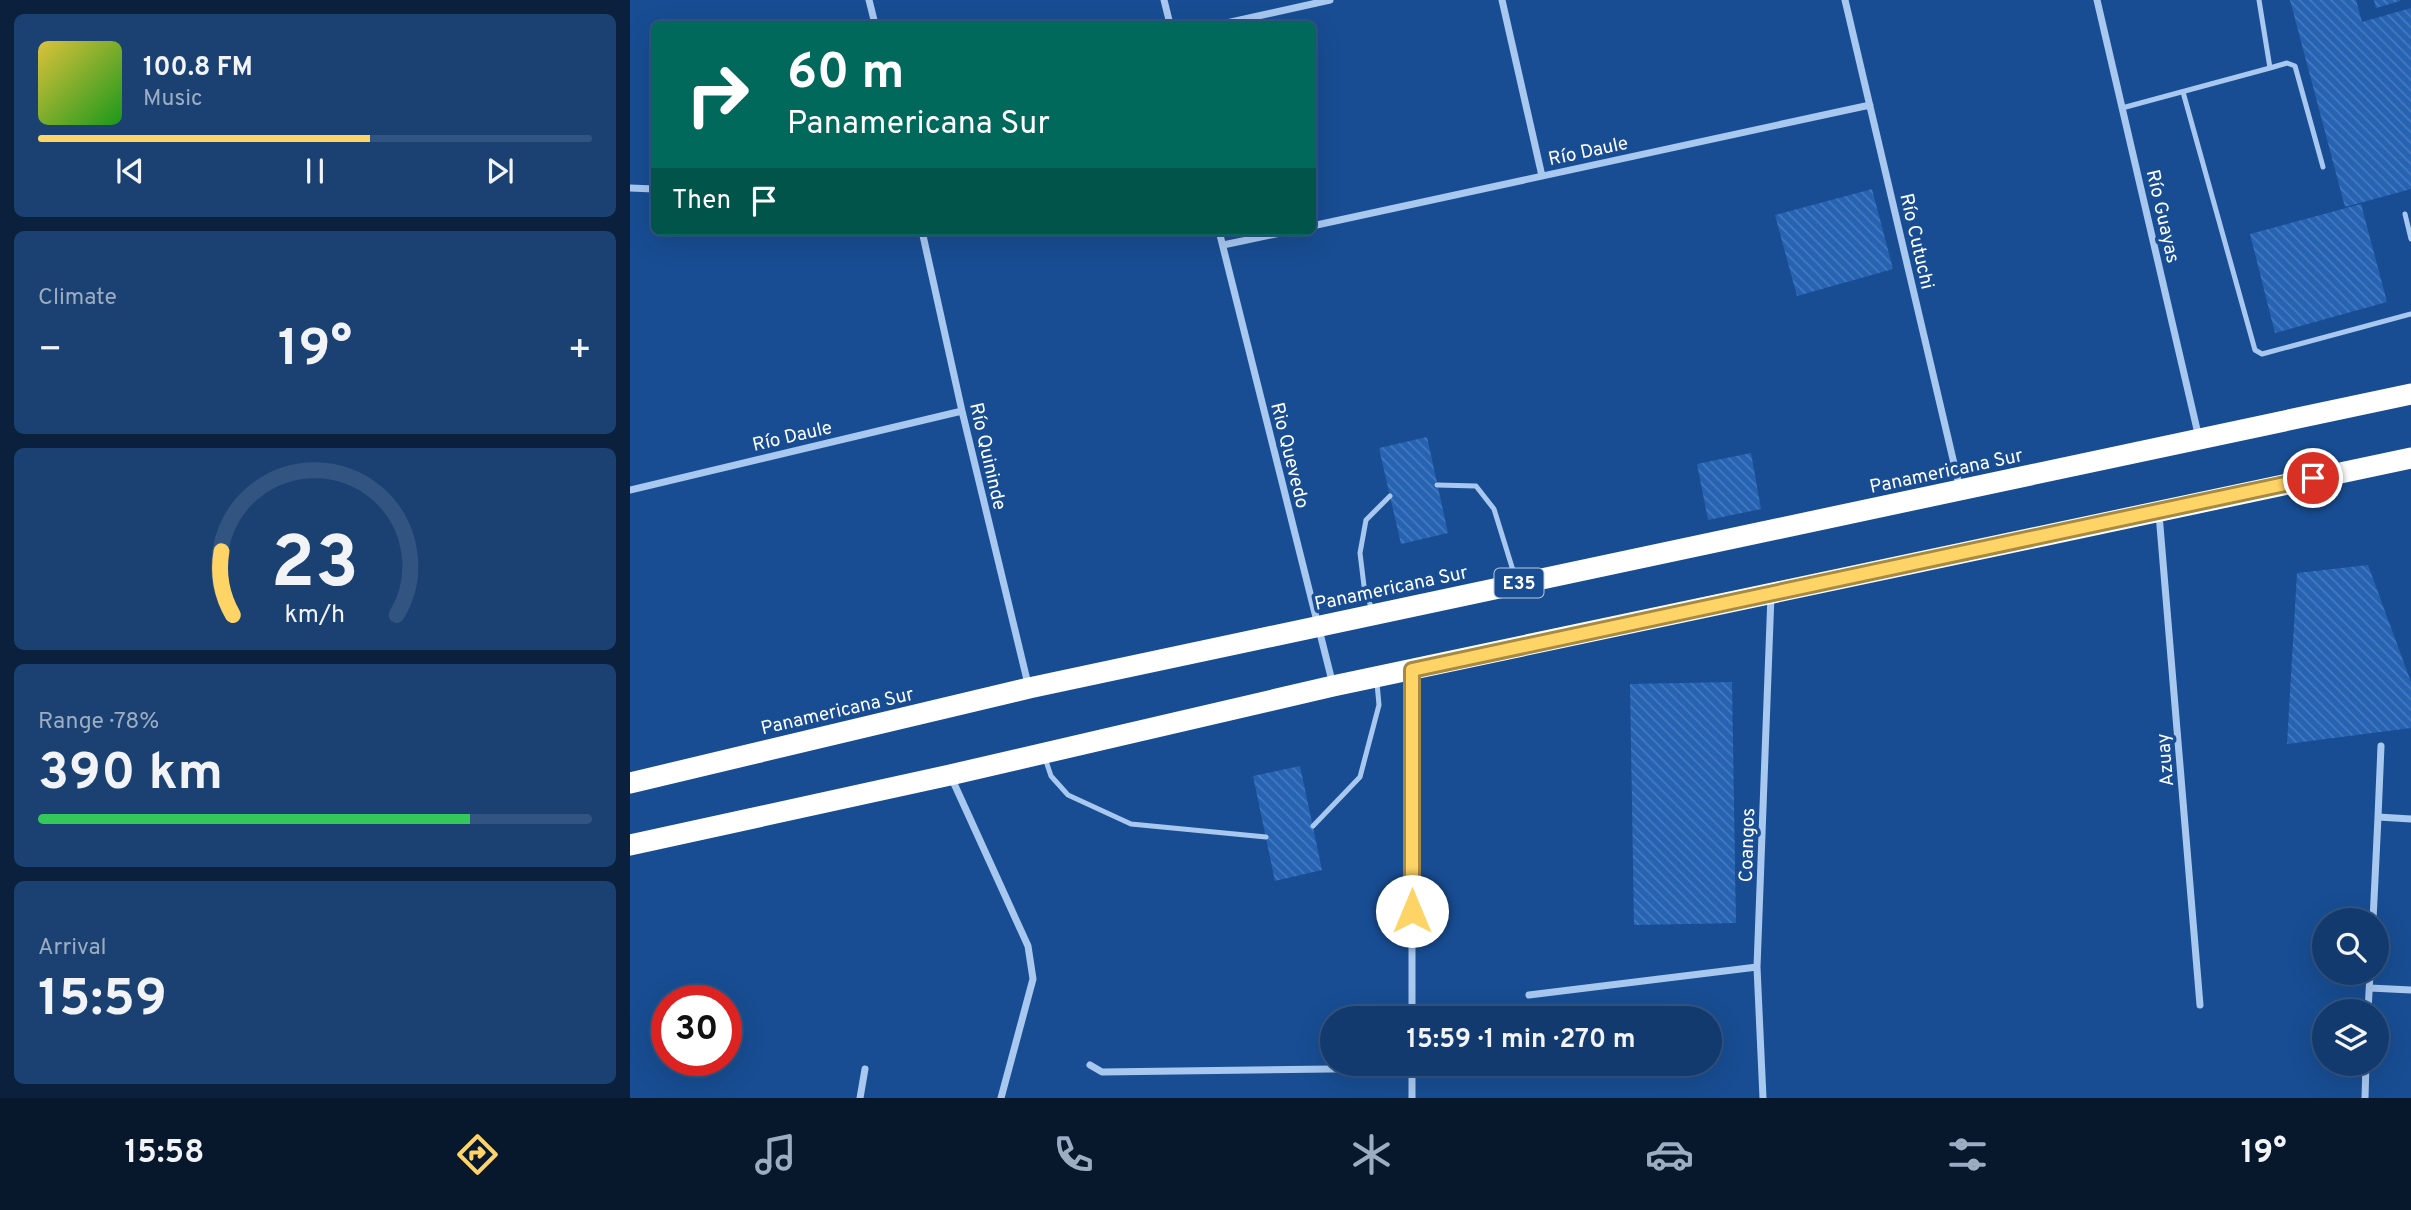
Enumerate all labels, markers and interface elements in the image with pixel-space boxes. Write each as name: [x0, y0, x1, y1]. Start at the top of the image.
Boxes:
text: 60 m: [787, 44, 905, 106]
icon: right: [672, 49, 763, 140]
text: 100.8 FM: [143, 52, 253, 85]
text: Music: [143, 85, 203, 114]
text: Panamericana Sur: [787, 105, 1050, 145]
street label: Río Daule: [1546, 132, 1631, 172]
icon: previous: [111, 152, 149, 190]
icon: pause: [296, 152, 334, 190]
icon: next: [481, 152, 519, 190]
street label: Río Guayas: [2140, 167, 2184, 265]
icon: arrive: [745, 182, 783, 220]
text: Then: [672, 185, 731, 218]
street label: Río Cutuchi: [1893, 191, 1939, 292]
text: Climate: [38, 284, 117, 313]
text: 19°: [278, 318, 352, 384]
text: −: [38, 327, 63, 376]
text: +: [567, 327, 592, 376]
street label: Río Quininde: [963, 400, 1011, 512]
street label: Rio Quevedo: [1264, 400, 1314, 511]
street label: Río Daule: [750, 416, 835, 458]
street label: Panamericana Sur: [1868, 444, 2026, 500]
pin: [2283, 448, 2343, 508]
icon: arrive: [2294, 459, 2332, 497]
text: 23: [271, 521, 359, 613]
street label: Panamericana Sur: [1313, 561, 1471, 617]
road number: E35: [1494, 568, 1544, 598]
text: km/h: [285, 600, 345, 632]
street label: Panamericana Sur: [759, 683, 917, 741]
text: Range · 78%: [38, 708, 159, 737]
street label: Azuay: [2152, 732, 2180, 787]
text: 390 km: [38, 742, 223, 808]
street label: Coangos: [1735, 807, 1761, 883]
position arrow: [1375, 874, 1449, 948]
map controls: [2312, 908, 2389, 1076]
button: search: [2312, 908, 2389, 985]
text: Arrival: [38, 934, 107, 963]
text: 15:59: [38, 968, 167, 1034]
speed limit sign: 30: [651, 985, 742, 1076]
button: layers: [2312, 999, 2389, 1076]
text: 15:59 · 1 min · 270 m: [1407, 1024, 1635, 1057]
icon: directions: [453, 1130, 502, 1179]
icon: music: [751, 1130, 800, 1179]
icon: phone: [1049, 1130, 1098, 1179]
icon: climate: [1347, 1130, 1396, 1179]
icon: car: [1645, 1130, 1694, 1179]
icon: filters: [1943, 1130, 1992, 1179]
text: 15:58: [124, 1134, 204, 1174]
text: 19°: [2241, 1134, 2287, 1174]

